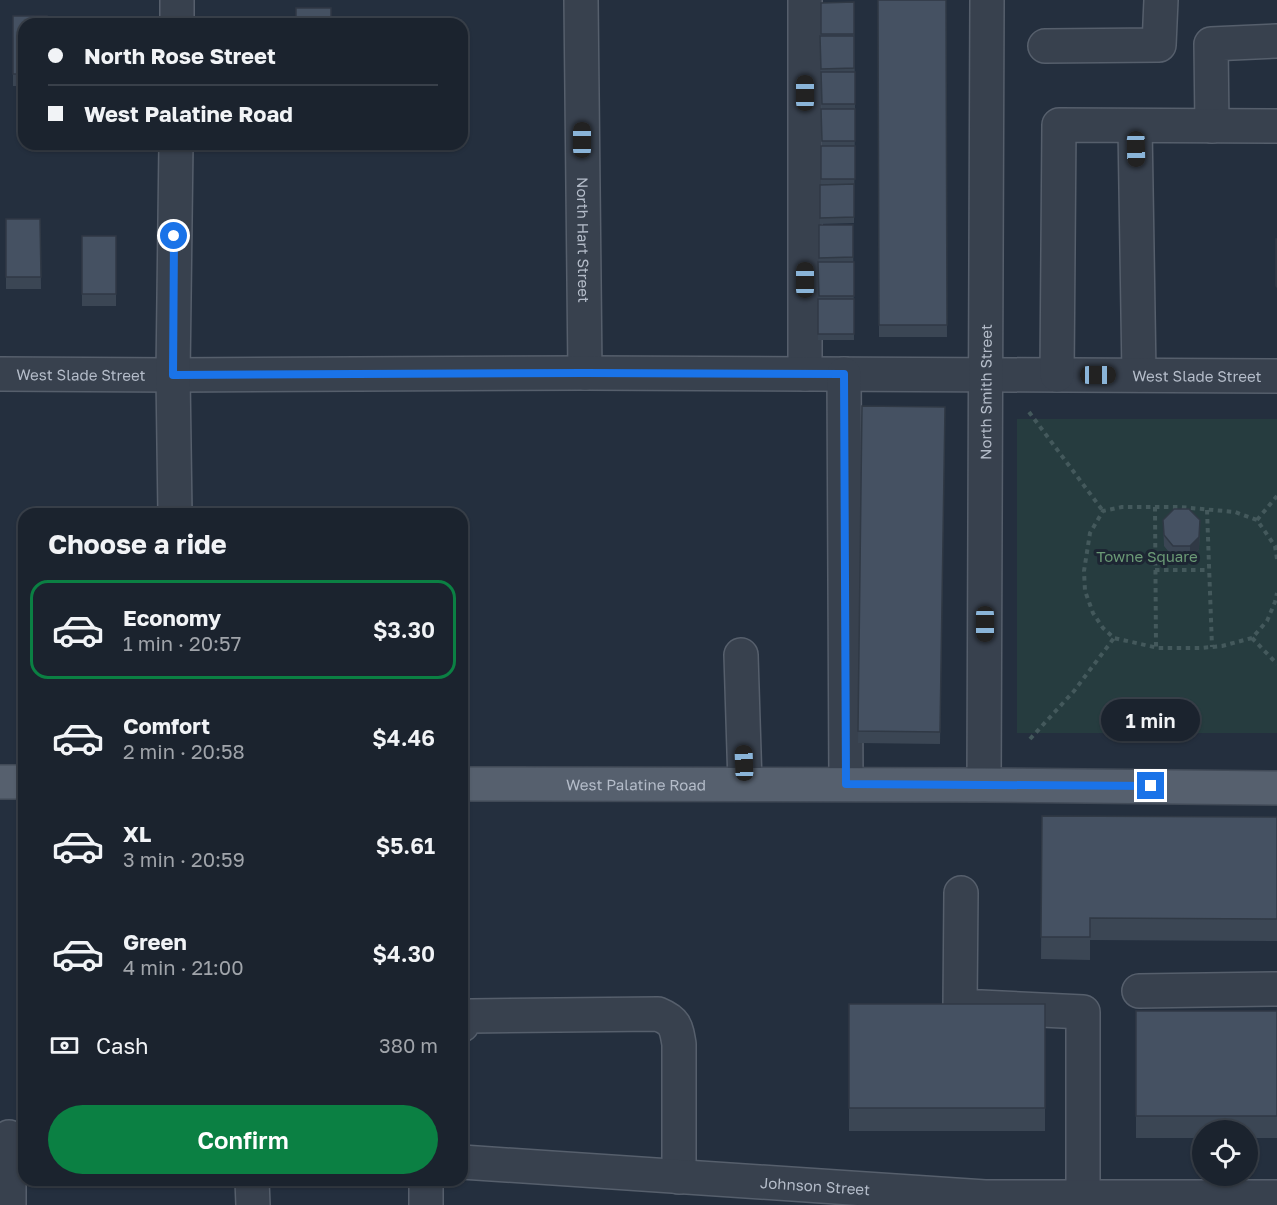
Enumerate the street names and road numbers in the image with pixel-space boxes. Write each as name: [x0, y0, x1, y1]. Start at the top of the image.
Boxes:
street label: North Hart Street: [574, 177, 593, 303]
street label: North Smith Street: [976, 324, 995, 460]
street label: West Slade Street: [16, 365, 146, 384]
street label: West Slade Street: [1132, 366, 1262, 385]
street label: West Palatine Road: [566, 775, 706, 793]
street label: Johnson Street: [760, 1173, 871, 1198]

